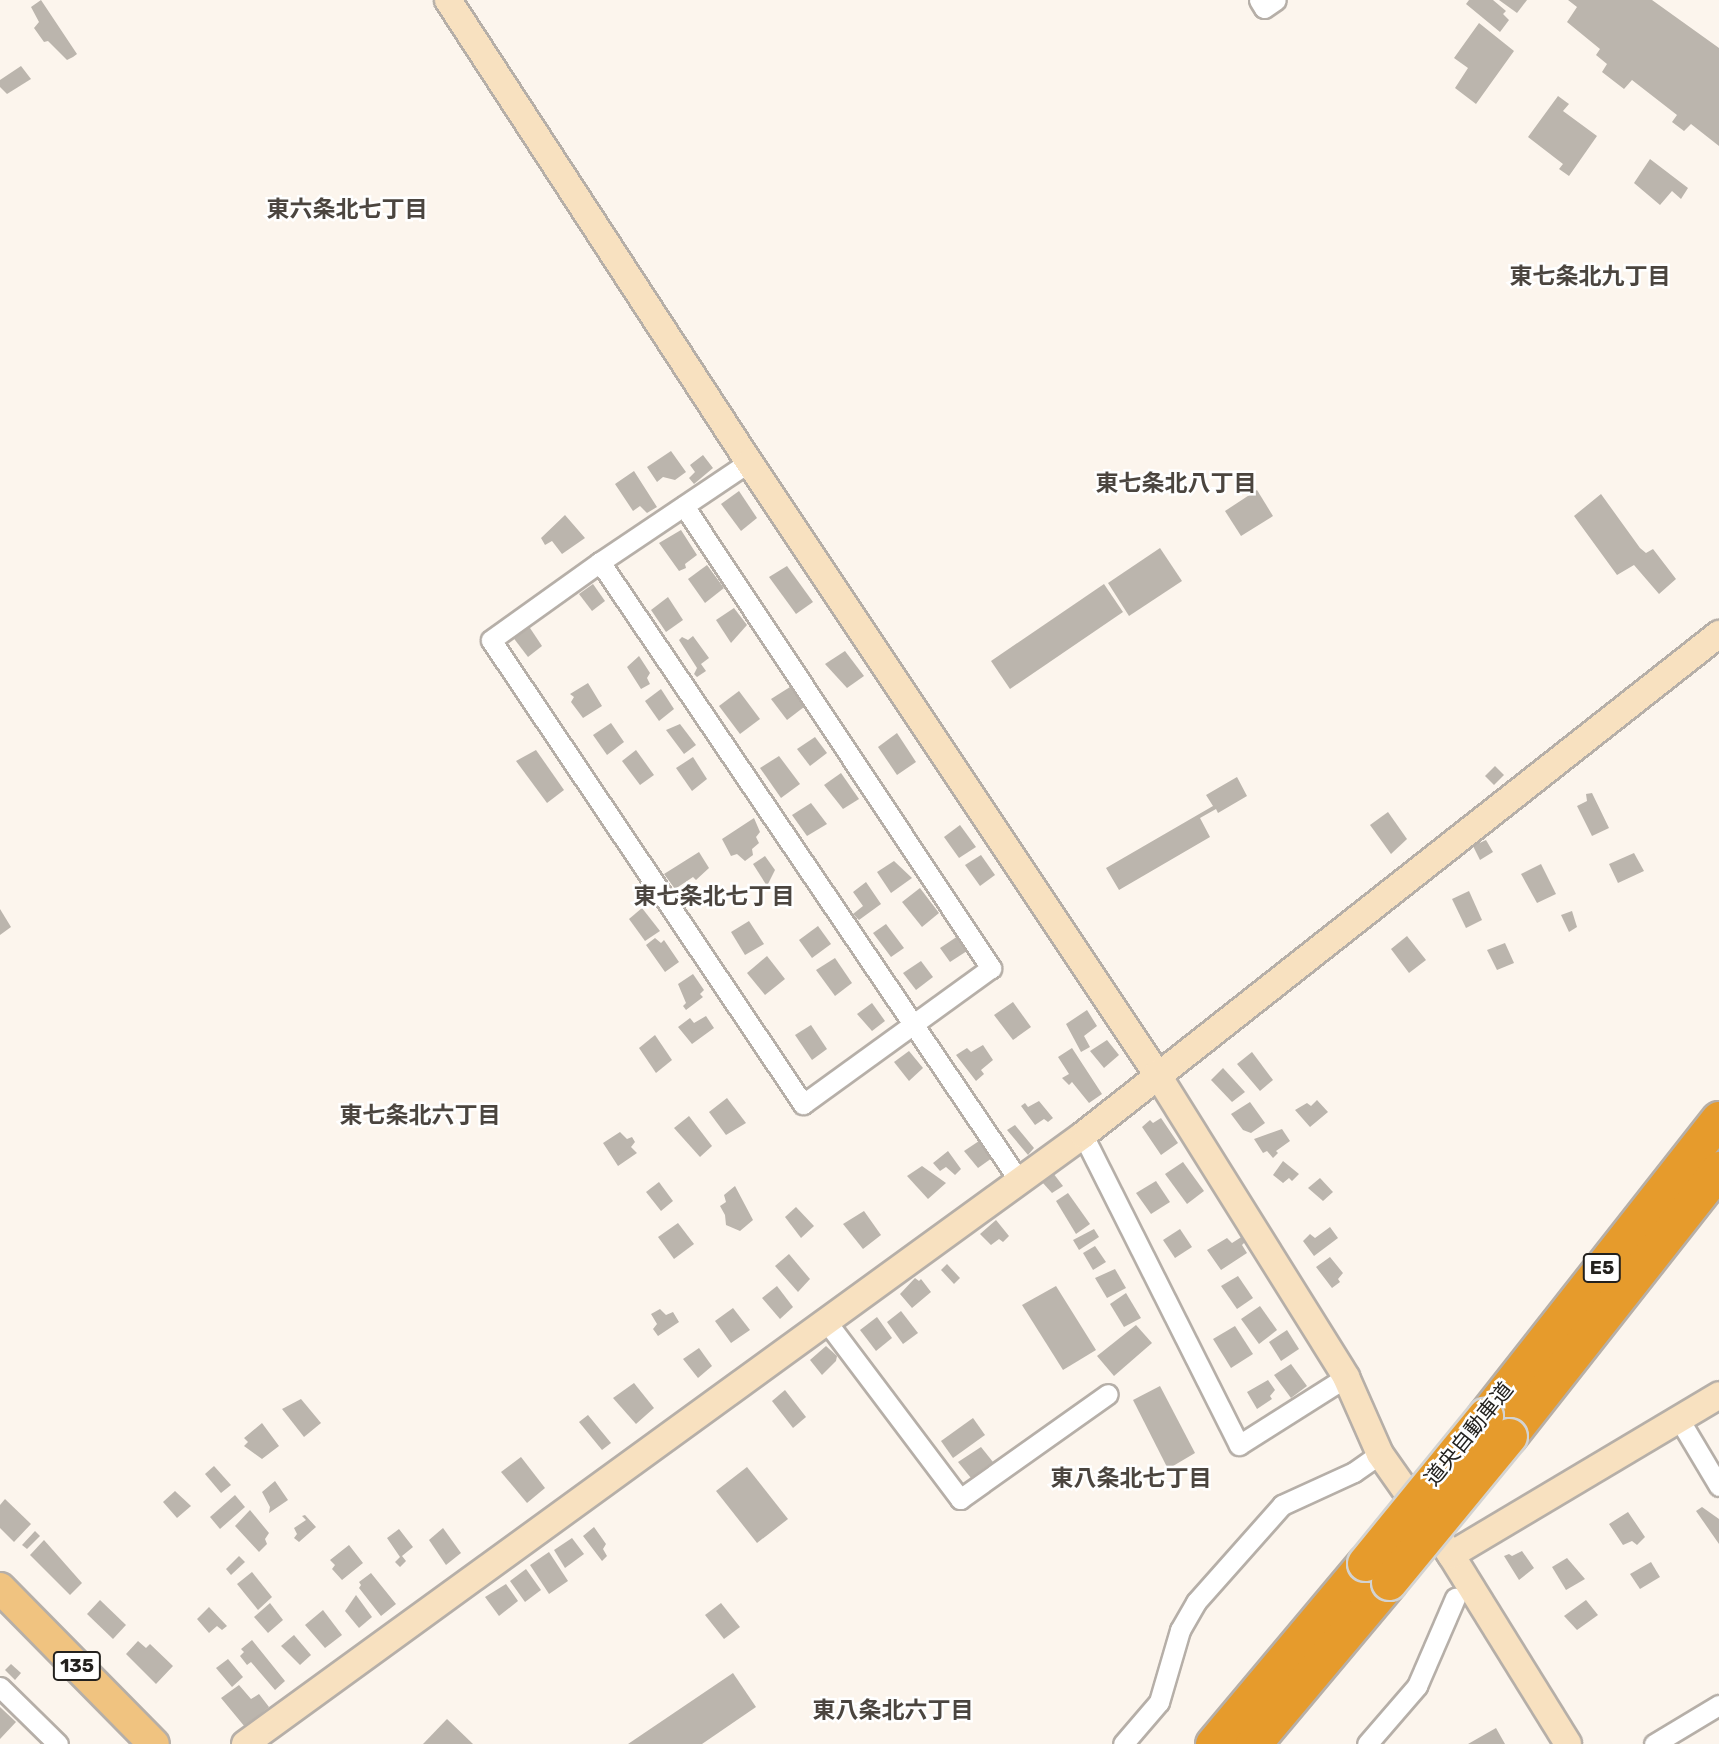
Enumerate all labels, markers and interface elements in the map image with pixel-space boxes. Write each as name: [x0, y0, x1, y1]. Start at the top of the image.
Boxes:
district label: 東六条北七丁目: [267, 195, 427, 223]
district label: 東七条北九丁目: [1510, 262, 1670, 290]
district label: 東七条北八丁目: [1096, 469, 1256, 497]
district label: 東七条北七丁目: [634, 882, 794, 910]
district label: 東七条北六丁目: [340, 1101, 500, 1129]
road number: E5: [1583, 1252, 1621, 1284]
street label: 道央自動車道: [1420, 1377, 1518, 1491]
district label: 東八条北七丁目: [1051, 1464, 1211, 1492]
road number: 135: [52, 1650, 102, 1682]
district label: 東八条北六丁目: [813, 1696, 973, 1724]

